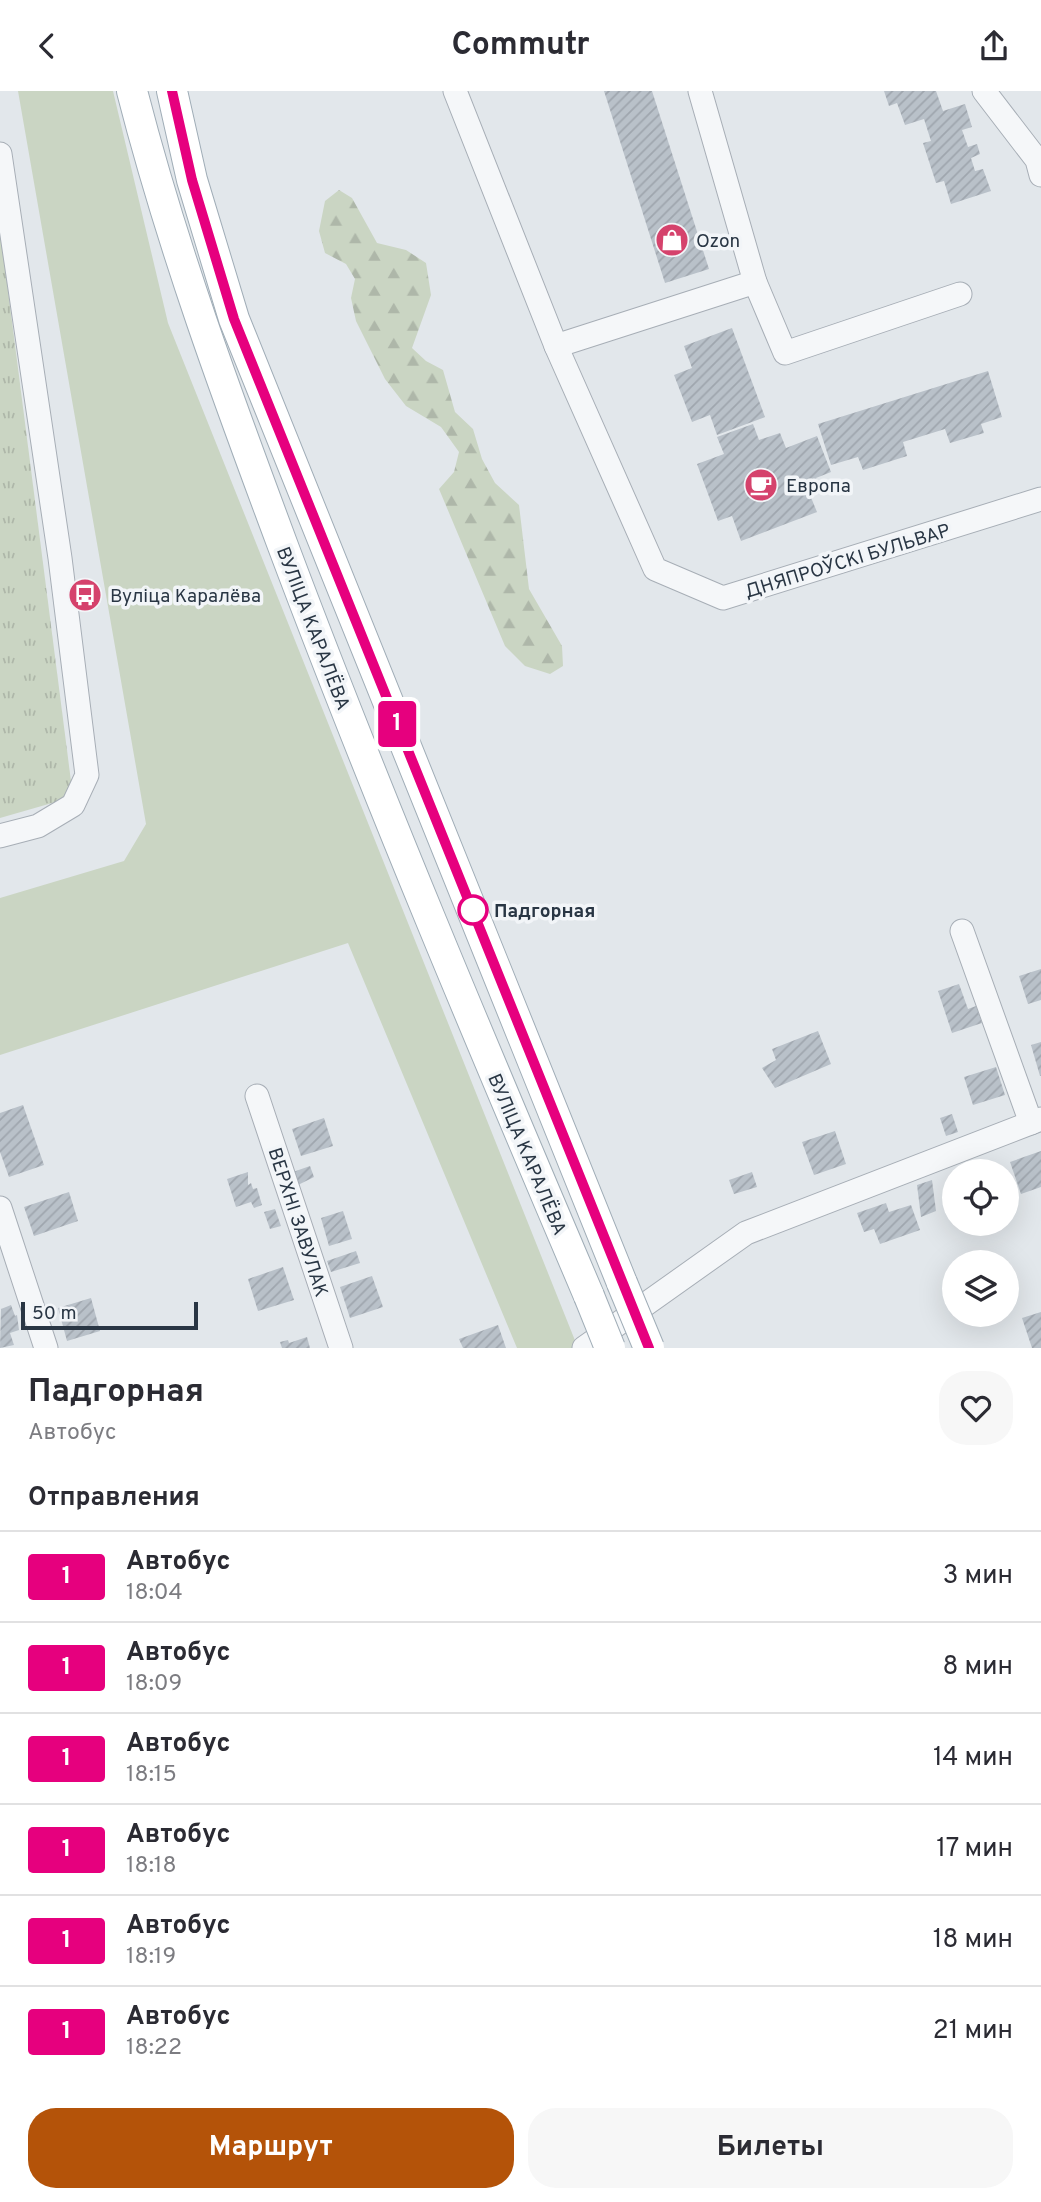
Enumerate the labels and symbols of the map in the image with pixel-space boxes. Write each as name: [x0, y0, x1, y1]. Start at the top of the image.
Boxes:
shop icon: Ozon: [653, 221, 691, 259]
place label: Ozon: [696, 230, 740, 254]
cafe icon: Европа: [742, 466, 780, 504]
place label: Европа: [786, 475, 851, 499]
street label: ДНЯПРОЎСКІ БУЛЬВАР: [742, 518, 953, 605]
street label: ВУЛІЦА КАРАЛЁВА: [270, 543, 355, 714]
bus stop icon: Вуліца Каралёва: [66, 576, 104, 614]
place label: Вуліца Каралёва: [110, 585, 261, 609]
line badge: 1: [374, 701, 420, 747]
marker: Падгорная: [458, 895, 488, 925]
place label: Падгорная: [494, 900, 595, 924]
street label: ВУЛІЦА КАРАЛЁВА: [481, 1070, 572, 1239]
street label: ВЕРХНІ ЗАВУЛАК: [262, 1145, 333, 1300]
scale bar: [21, 1299, 198, 1331]

